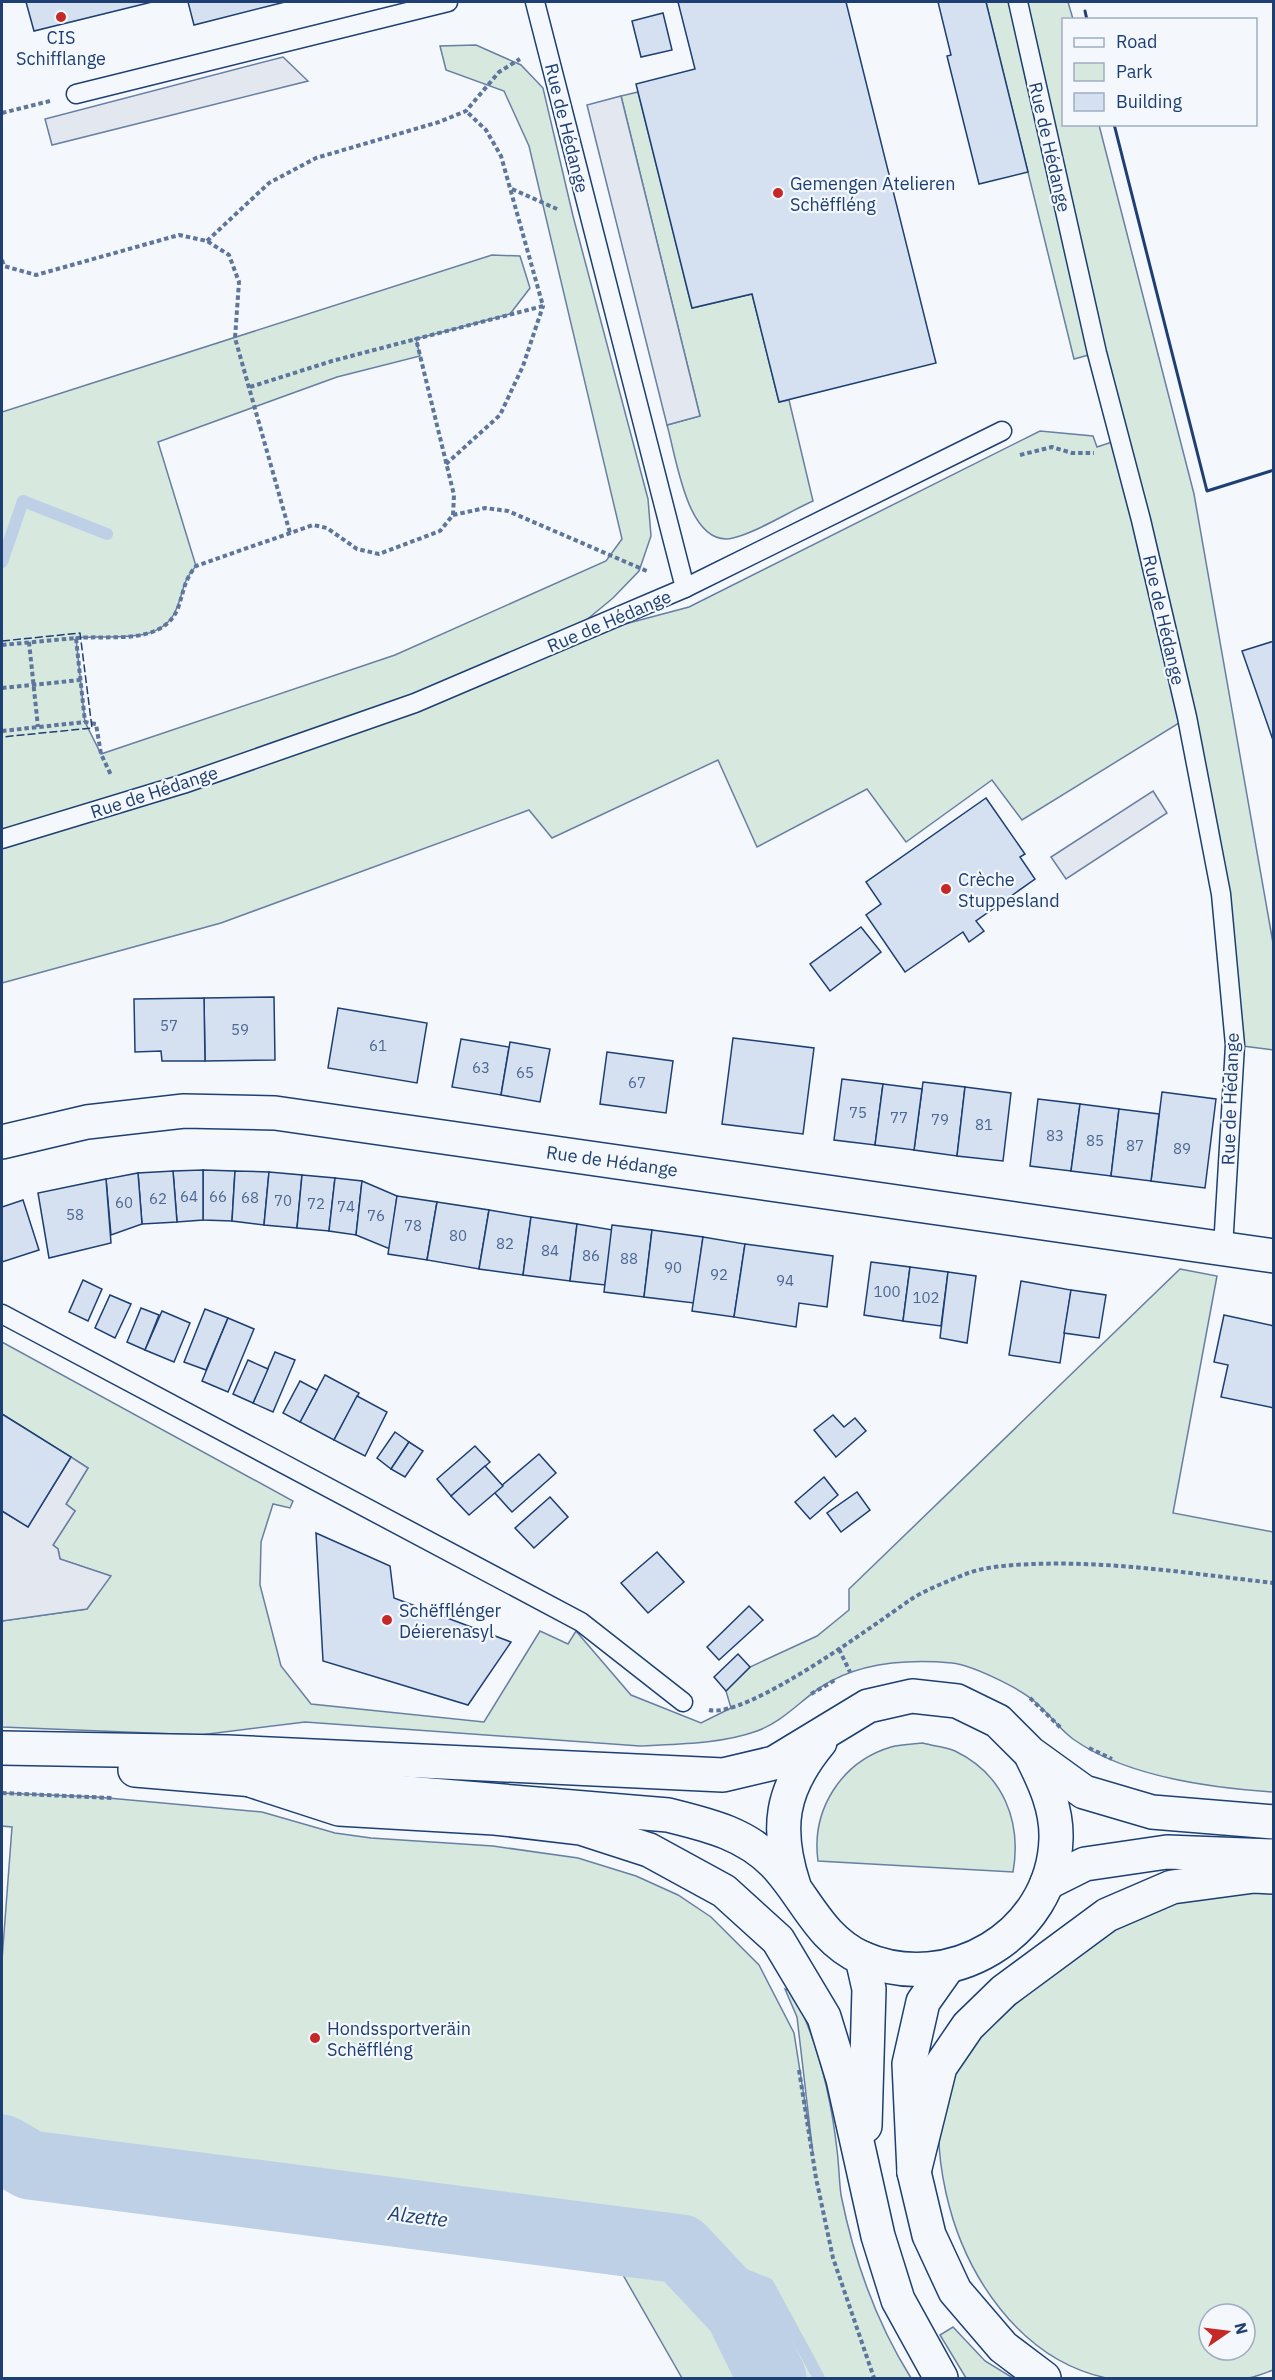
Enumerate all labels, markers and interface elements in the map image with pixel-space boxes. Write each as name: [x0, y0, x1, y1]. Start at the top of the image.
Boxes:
marker: CIS Schifflange: [54, 10, 68, 24]
legend: [1062, 18, 1257, 126]
place label: CIS Schifflange: [16, 26, 106, 70]
text: Road: [1116, 30, 1157, 53]
text: Park: [1116, 60, 1153, 83]
street label: Rue de Hédange: [540, 61, 594, 195]
street label: Rue de Hédange: [1024, 80, 1076, 214]
text: Building: [1116, 90, 1183, 113]
place label: Gemengen Atelieren Schëffléng: [790, 172, 955, 216]
marker: Gemengen Atelieren Schëffléng: [771, 186, 785, 200]
street label: Rue de Hédange: [1138, 553, 1190, 687]
street label: Rue de Hédange: [543, 584, 675, 657]
street label: Rue de Hédange: [87, 761, 221, 823]
place label: Crèche Stuppesland: [958, 868, 1060, 912]
marker: Crèche Stuppesland: [939, 882, 953, 896]
house number: 57: [160, 1016, 178, 1035]
house number: 59: [231, 1020, 249, 1039]
street label: Rue de Hédange: [1216, 1032, 1244, 1166]
house number: 61: [369, 1036, 387, 1055]
house number: 63: [472, 1058, 490, 1077]
house number: 65: [516, 1063, 534, 1082]
house number: 67: [628, 1073, 646, 1092]
house number: 75: [849, 1103, 867, 1122]
house number: 77: [890, 1108, 908, 1127]
house number: 79: [931, 1110, 949, 1129]
house number: 81: [975, 1115, 993, 1134]
house number: 83: [1046, 1126, 1064, 1145]
house number: 85: [1086, 1131, 1104, 1150]
house number: 87: [1126, 1136, 1144, 1155]
house number: 89: [1173, 1139, 1191, 1158]
street label: Rue de Hédange: [545, 1140, 679, 1182]
house number: 64: [180, 1187, 198, 1206]
house number: 66: [209, 1187, 227, 1206]
house number: 68: [241, 1188, 259, 1207]
house number: 62: [149, 1189, 167, 1208]
house number: 70: [274, 1191, 292, 1210]
house number: 60: [115, 1193, 133, 1212]
house number: 72: [307, 1194, 325, 1213]
house number: 74: [337, 1197, 355, 1216]
house number: 58: [66, 1205, 84, 1224]
house number: 76: [367, 1206, 385, 1225]
house number: 78: [404, 1216, 422, 1235]
house number: 80: [449, 1226, 467, 1245]
house number: 82: [496, 1234, 514, 1253]
house number: 84: [541, 1241, 559, 1260]
house number: 86: [582, 1246, 600, 1265]
house number: 88: [620, 1249, 638, 1268]
house number: 90: [664, 1258, 682, 1277]
house number: 92: [710, 1265, 728, 1284]
house number: 94: [776, 1271, 794, 1290]
house number: 100: [873, 1282, 901, 1301]
house number: 102: [912, 1288, 940, 1307]
place label: Schëfflénger Déierenasyl: [399, 1599, 502, 1643]
marker: Schëfflénger Déierenasyl: [380, 1613, 394, 1627]
place label: Hondssportveräin Schëffléng: [327, 2017, 471, 2061]
marker: Hondssportveräin Schëffléng: [308, 2031, 322, 2045]
water label: Alzette: [386, 2199, 449, 2233]
north arrow: [1197, 2302, 1257, 2362]
text: N: [1230, 2320, 1253, 2336]

